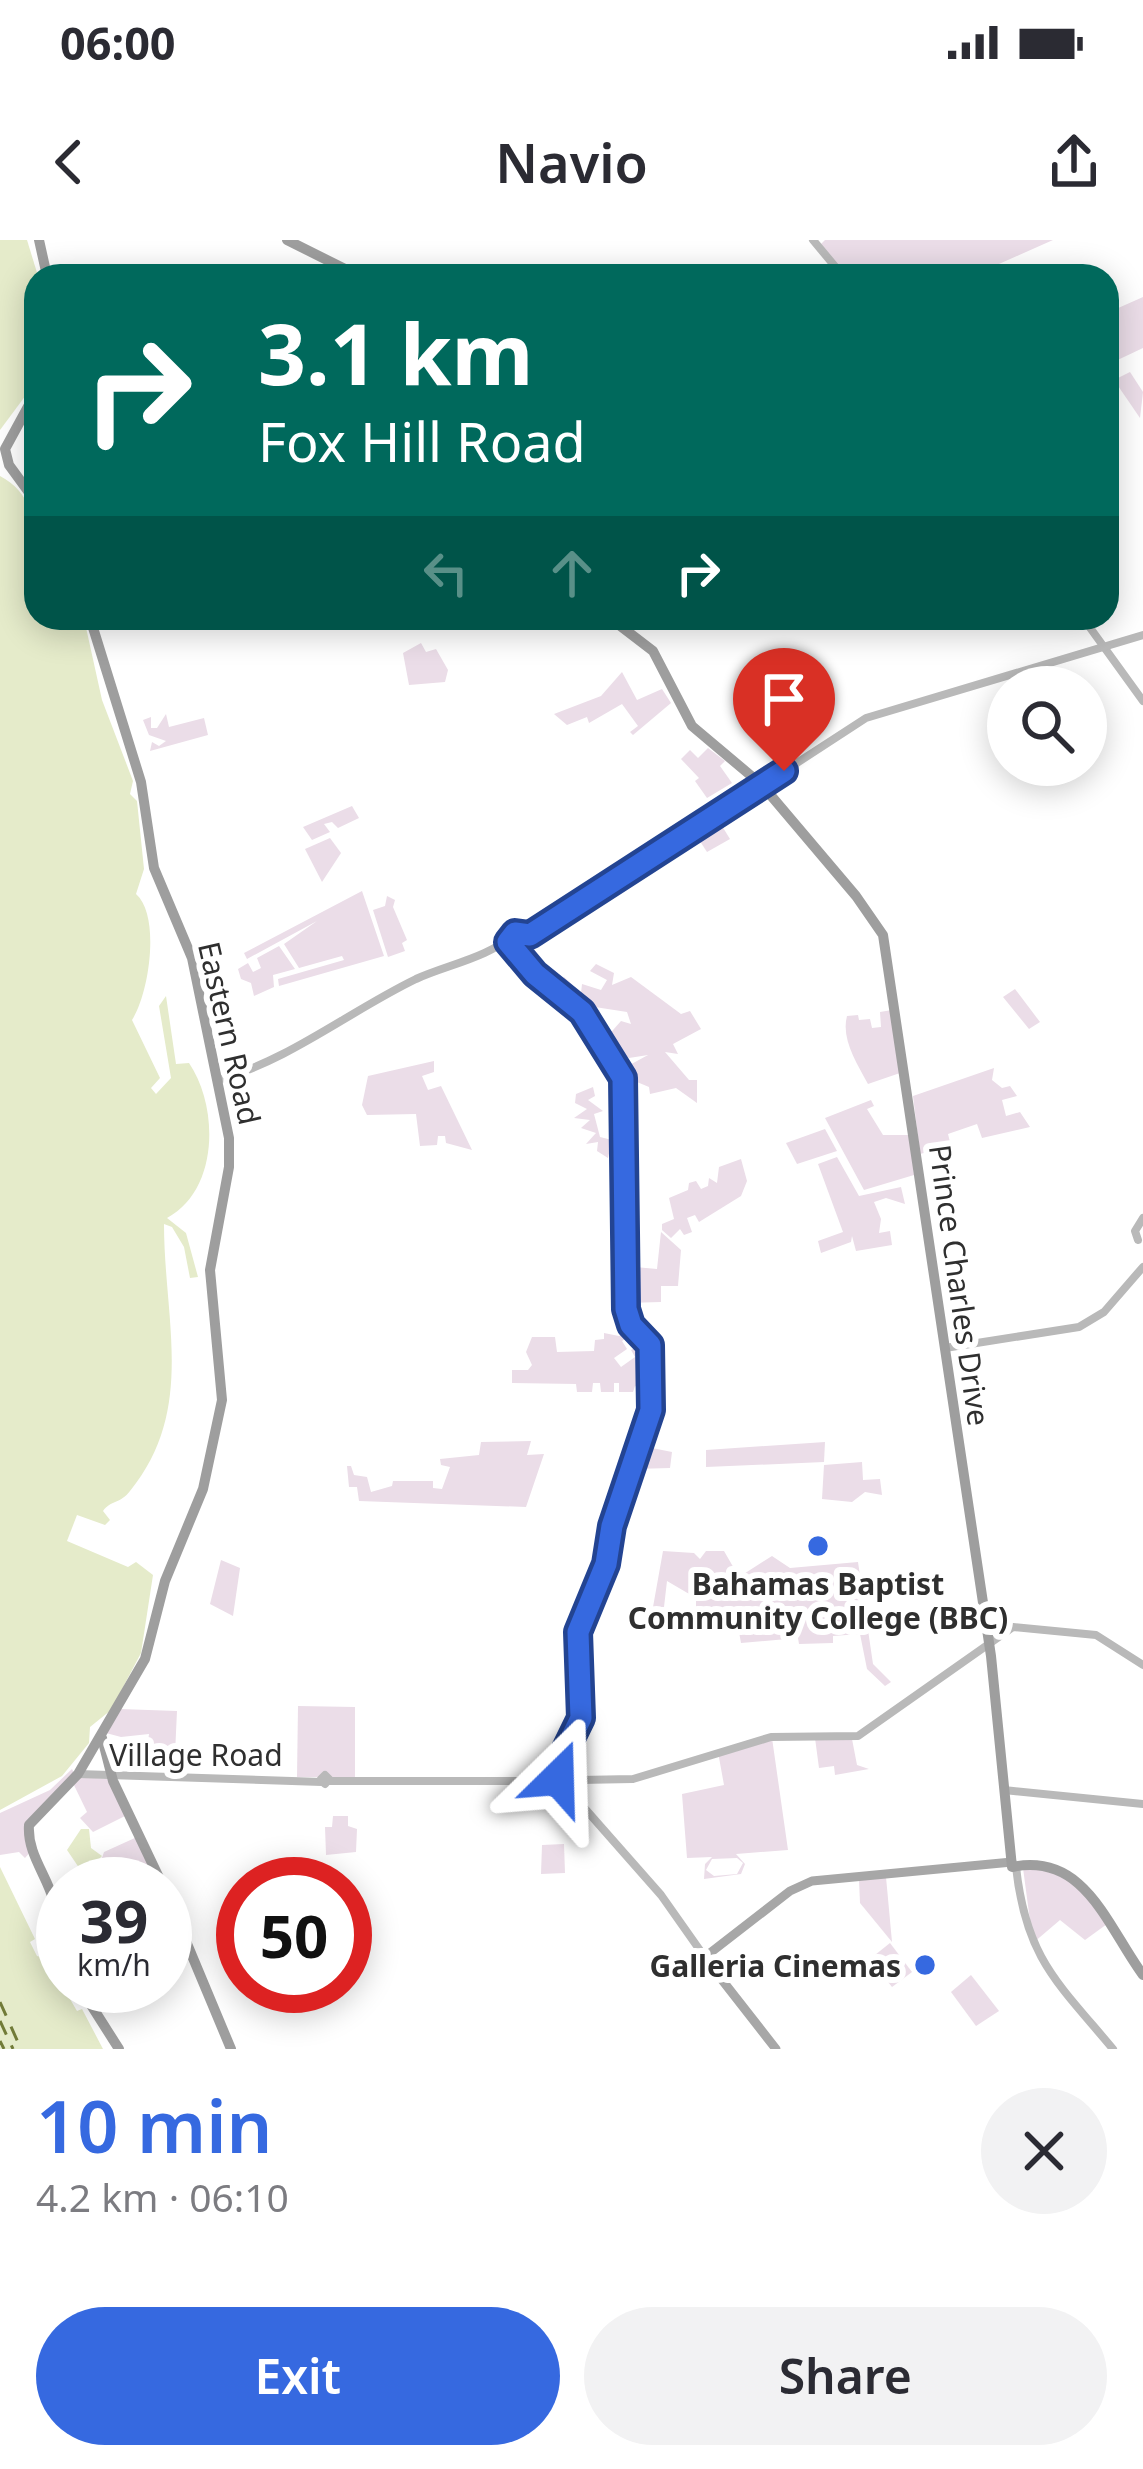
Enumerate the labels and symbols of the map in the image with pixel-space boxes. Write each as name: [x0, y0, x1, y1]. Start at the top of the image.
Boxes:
pin: [733, 648, 835, 771]
street label: Eastern Road: [189, 938, 271, 1128]
street label: Prince Charles Drive: [920, 1142, 1000, 1428]
marker: Bahamas Baptist Community College (BBC): [805, 1533, 831, 1559]
place label: Bahamas Baptist Community College (BBC): [628, 1563, 1008, 1638]
position arrow: [495, 1715, 621, 1841]
street label: Village Road: [109, 1734, 283, 1775]
speed limit sign: 50: [216, 1857, 372, 2013]
place label: Galleria Cinemas: [649, 1945, 901, 1986]
marker: Galleria Cinemas: [912, 1952, 938, 1978]

